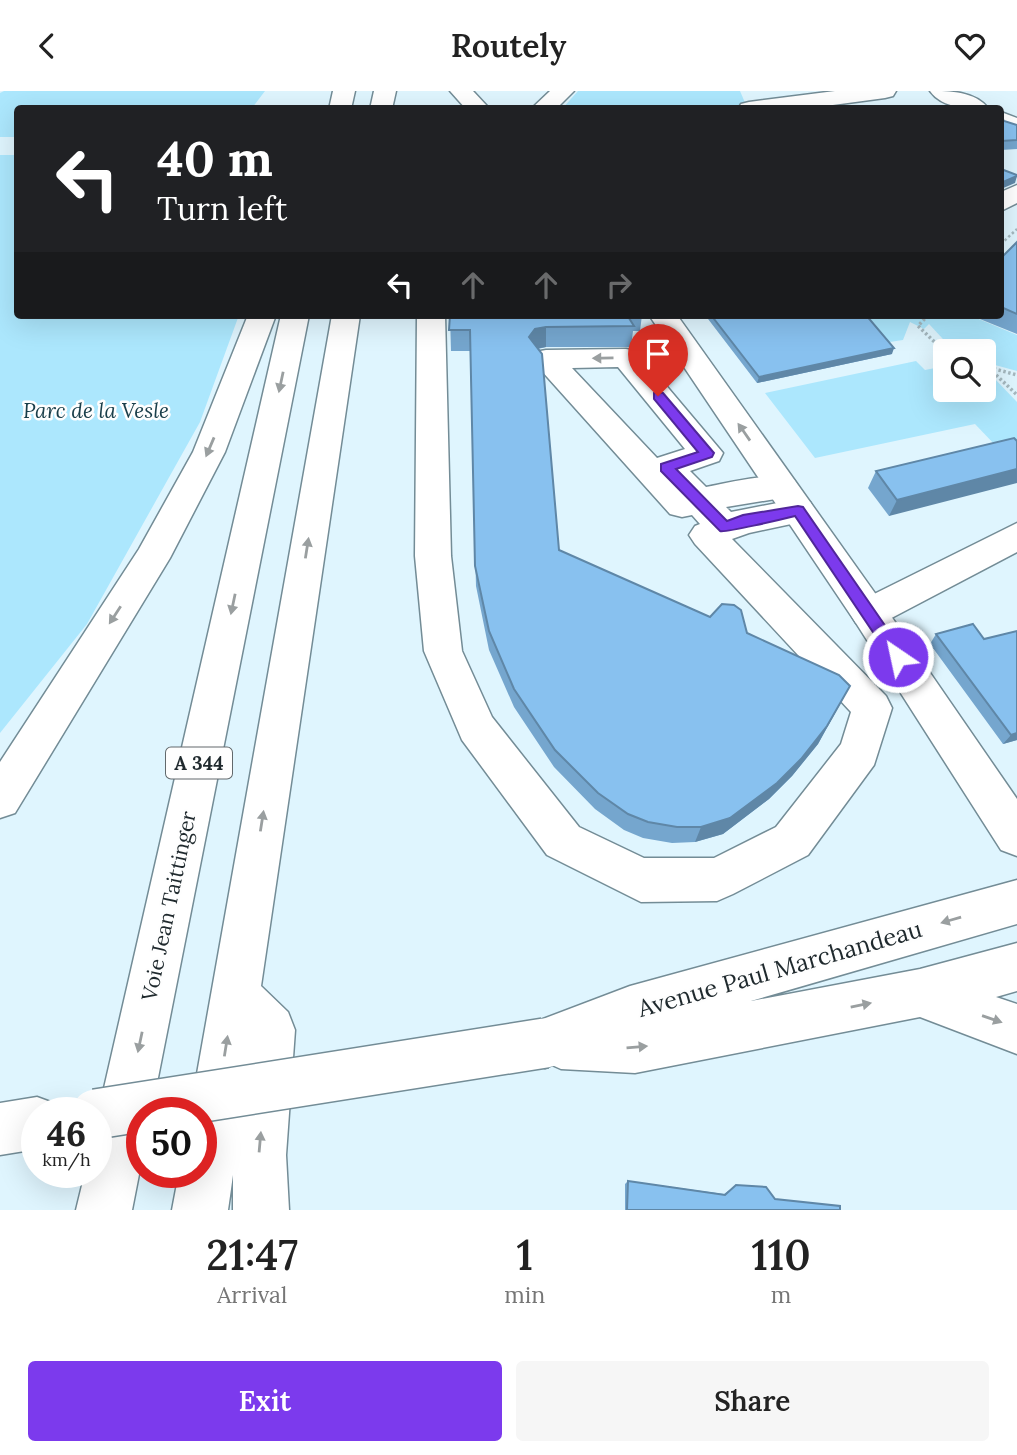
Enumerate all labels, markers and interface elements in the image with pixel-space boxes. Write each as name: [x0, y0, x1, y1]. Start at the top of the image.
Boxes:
text: Routely: [451, 25, 566, 66]
icon: back: [28, 27, 66, 65]
icon: heart: [951, 27, 989, 65]
text: 40 m: [157, 127, 273, 189]
icon: left: [42, 133, 133, 224]
text: Turn left: [157, 188, 287, 229]
icon: left: [381, 266, 419, 304]
icon: ahead: [454, 266, 492, 304]
icon: ahead: [527, 266, 565, 304]
icon: right: [600, 266, 638, 304]
pin: [628, 324, 688, 396]
icon: arrive: [639, 335, 677, 373]
map controls: [933, 339, 996, 402]
button: search: [933, 339, 996, 402]
one-way arrow: [592, 352, 614, 364]
one-way arrow: [275, 371, 286, 393]
park label: Parc de la Vesle: [23, 397, 169, 424]
one-way arrow: [737, 423, 751, 441]
one-way arrow: [204, 437, 216, 457]
one-way arrow: [302, 537, 313, 559]
one-way arrow: [228, 593, 239, 615]
one-way arrow: [108, 606, 122, 624]
position arrow: [861, 620, 935, 694]
road number: A 344: [166, 747, 232, 779]
street label: Voie Jean Taittinger: [135, 809, 202, 1004]
one-way arrow: [257, 810, 268, 832]
street label: Avenue Paul Marchandeau: [633, 913, 926, 1024]
one-way arrow: [941, 916, 962, 926]
one-way arrow: [850, 999, 872, 1010]
one-way arrow: [981, 1014, 1002, 1025]
one-way arrow: [134, 1031, 145, 1053]
one-way arrow: [220, 1035, 231, 1057]
one-way arrow: [627, 1041, 649, 1052]
speed limit sign: 50: [126, 1097, 217, 1188]
text: 46: [47, 1111, 86, 1156]
one-way arrow: [255, 1131, 266, 1153]
text: km/h: [42, 1148, 91, 1171]
text: 21:47: [206, 1228, 298, 1282]
text: 1: [516, 1228, 533, 1282]
text: 110: [751, 1228, 811, 1282]
text: Arrival: [217, 1280, 287, 1309]
text: min: [504, 1280, 545, 1309]
text: m: [771, 1280, 791, 1309]
button: Exit: [28, 1361, 502, 1441]
button: Share: [516, 1361, 989, 1441]

